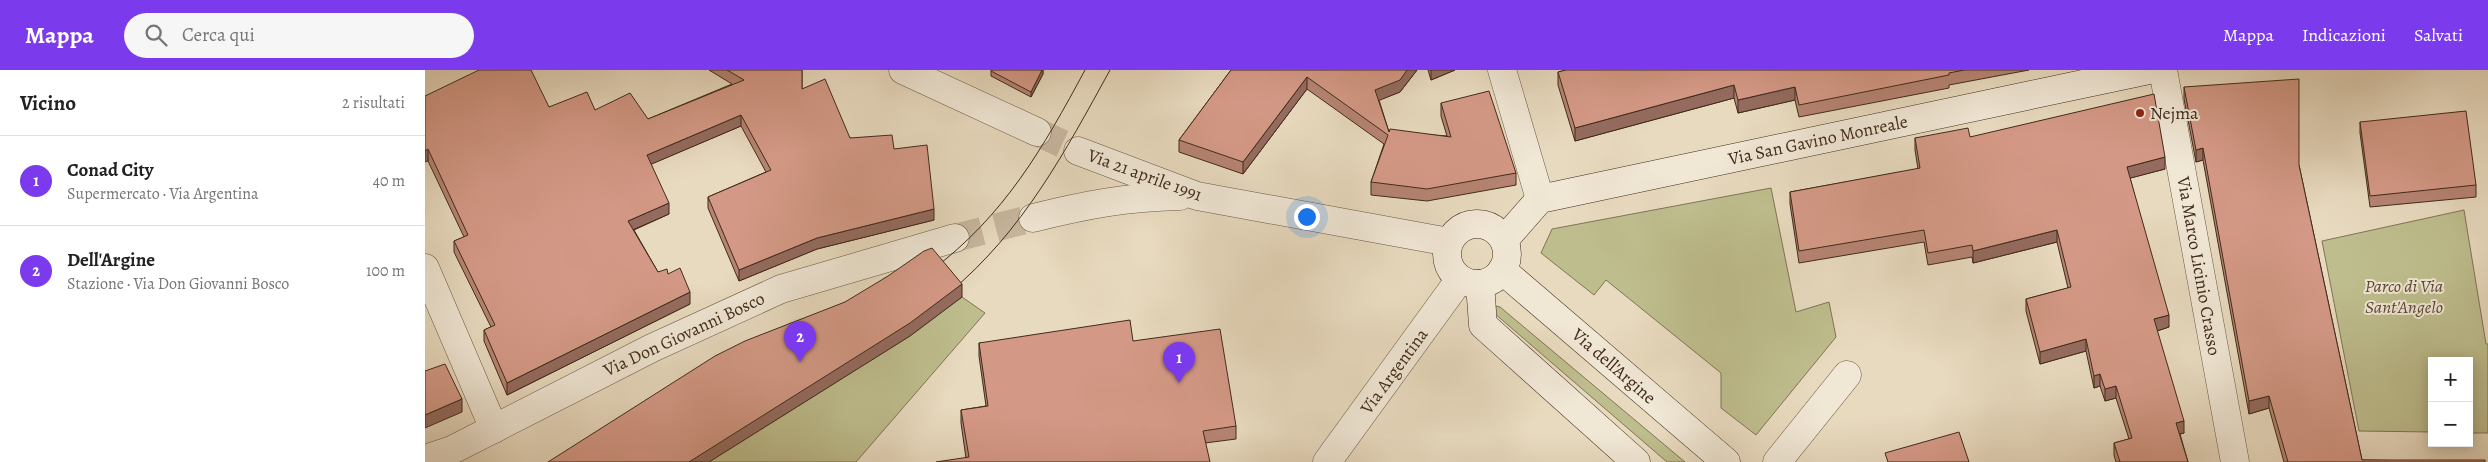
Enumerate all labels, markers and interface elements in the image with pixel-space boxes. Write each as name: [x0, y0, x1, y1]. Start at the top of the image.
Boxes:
search box: [124, 13, 474, 58]
text: Mappa: [25, 19, 94, 51]
icon: search: [142, 21, 170, 49]
text: Cerca qui: [182, 22, 255, 48]
text: Mappa: [2223, 23, 2274, 47]
text: Indicazioni: [2302, 23, 2386, 47]
text: Salvati: [2414, 23, 2463, 47]
text: Vicino: [20, 89, 76, 117]
text: 2 risultati: [342, 92, 405, 114]
place label: Nejma: [2150, 101, 2199, 125]
marker: Nejma: [2134, 107, 2146, 119]
street label: Via San Gavino Monreale: [1725, 109, 1910, 171]
street label: Via 21 aprile 1991: [1084, 143, 1206, 207]
text: Conad City: [67, 157, 154, 183]
text: 1: [33, 170, 39, 192]
text: 40 m: [373, 170, 405, 192]
street label: Via Marco Licinio Crasso: [2171, 174, 2227, 357]
text: Supermercato · Via Argentina: [67, 183, 259, 205]
your location: [1294, 204, 1320, 230]
text: Dell'Argine: [67, 247, 155, 273]
text: 2: [32, 260, 40, 282]
text: 100 m: [366, 260, 405, 282]
text: Stazione · Via Don Giovanni Bosco: [67, 273, 289, 295]
park label: Parco di Via Sant'Angelo: [2365, 274, 2443, 319]
street label: Via Don Giovanni Bosco: [599, 286, 769, 382]
pin: 2: [784, 321, 816, 362]
street label: Via dell'Argine: [1566, 322, 1661, 409]
street label: Via Argentina: [1354, 323, 1434, 420]
pin: 1: [1163, 342, 1195, 383]
map controls: [2428, 357, 2473, 447]
button: +: [2428, 357, 2473, 402]
button: −: [2428, 402, 2473, 447]

